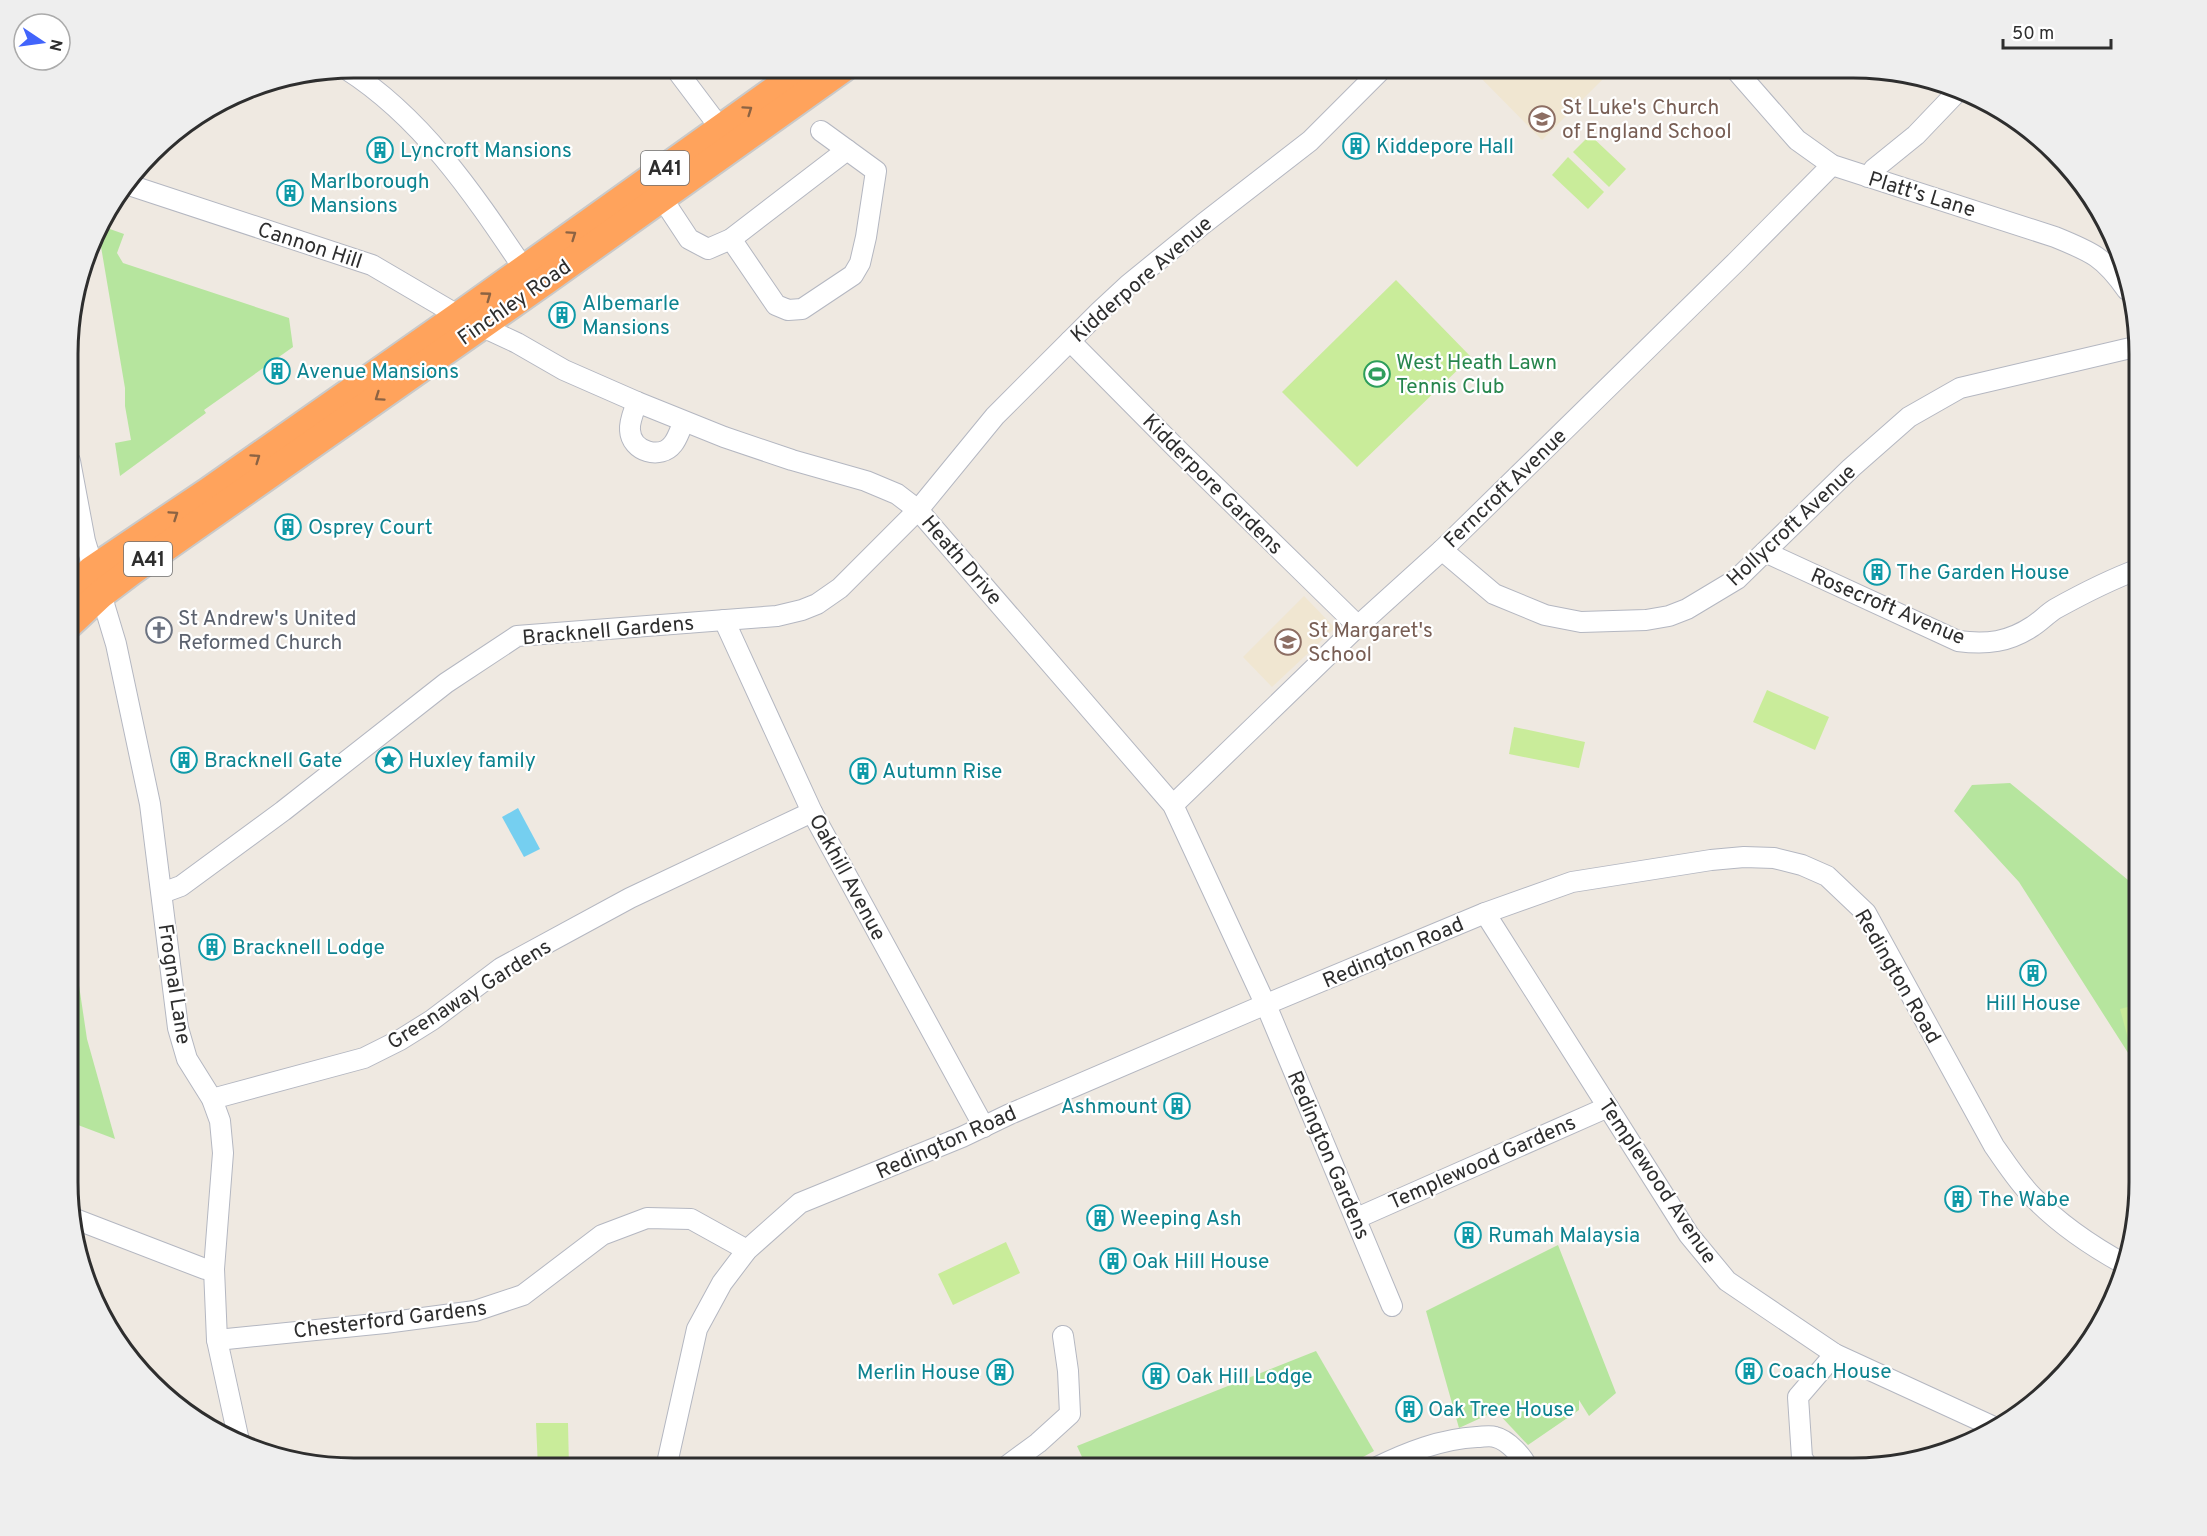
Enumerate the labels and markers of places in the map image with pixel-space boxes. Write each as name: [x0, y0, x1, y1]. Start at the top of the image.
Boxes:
place label: St Luke's Church of England School: [1562, 95, 1732, 146]
school or university icon: St Luke's Church of England School: [1527, 104, 1557, 134]
building icon: Kiddepore Hall: [1341, 131, 1371, 161]
place label: Kiddepore Hall: [1376, 134, 1514, 161]
building icon: Lyncroft Mansions: [365, 135, 395, 165]
place label: Lyncroft Mansions: [400, 138, 572, 165]
place label: Marlborough Mansions: [310, 169, 430, 220]
building icon: Marlborough Mansions: [275, 178, 305, 208]
place label: Albemarle Mansions: [582, 291, 679, 342]
building icon: Albemarle Mansions: [547, 300, 577, 330]
place label: West Heath Lawn Tennis Club: [1396, 350, 1557, 401]
building icon: Avenue Mansions: [262, 356, 292, 386]
place label: Avenue Mansions: [296, 359, 459, 386]
sports icon: West Heath Lawn Tennis Club: [1362, 359, 1392, 389]
building icon: Osprey Court: [273, 512, 303, 542]
place label: Osprey Court: [308, 515, 433, 542]
building icon: The Garden House: [1862, 557, 1892, 587]
place label: The Garden House: [1896, 560, 2069, 587]
place label: St Andrew's United Reformed Church: [178, 606, 356, 657]
church icon: St Andrew's United Reformed Church: [144, 615, 174, 645]
place label: St Margaret's School: [1308, 618, 1433, 669]
school or university icon: St Margaret's School: [1273, 627, 1303, 657]
building icon: Bracknell Gate: [169, 745, 199, 775]
place icon: Huxley family: [374, 745, 404, 775]
place label: Bracknell Gate: [204, 748, 342, 775]
place label: Huxley family: [408, 748, 536, 775]
building icon: Autumn Rise: [848, 756, 878, 786]
place label: Autumn Rise: [882, 759, 1002, 786]
building icon: Bracknell Lodge: [197, 932, 227, 962]
place label: Bracknell Lodge: [232, 935, 385, 962]
building icon: Hill House: [2018, 958, 2048, 988]
place label: Hill House: [1985, 991, 2081, 1018]
building icon: Ashmount: [1162, 1091, 1192, 1121]
place label: Ashmount: [1061, 1094, 1158, 1121]
building icon: The Wabe: [1943, 1184, 1973, 1214]
place label: The Wabe: [1978, 1187, 2070, 1214]
building icon: Weeping Ash: [1085, 1203, 1115, 1233]
place label: Weeping Ash: [1120, 1206, 1242, 1233]
building icon: Rumah Malaysia: [1453, 1220, 1483, 1250]
place label: Rumah Malaysia: [1488, 1223, 1640, 1250]
building icon: Oak Hill House: [1098, 1246, 1128, 1276]
place label: Oak Hill House: [1132, 1249, 1269, 1276]
building icon: Coach House: [1734, 1356, 1764, 1386]
building icon: Merlin House: [985, 1357, 1015, 1387]
place label: Coach House: [1768, 1359, 1892, 1386]
place label: Merlin House: [857, 1360, 980, 1387]
building icon: Oak Hill Lodge: [1141, 1361, 1171, 1391]
place label: Oak Hill Lodge: [1176, 1364, 1313, 1391]
building icon: Oak Tree House: [1394, 1394, 1424, 1424]
place label: Oak Tree House: [1428, 1397, 1574, 1424]

